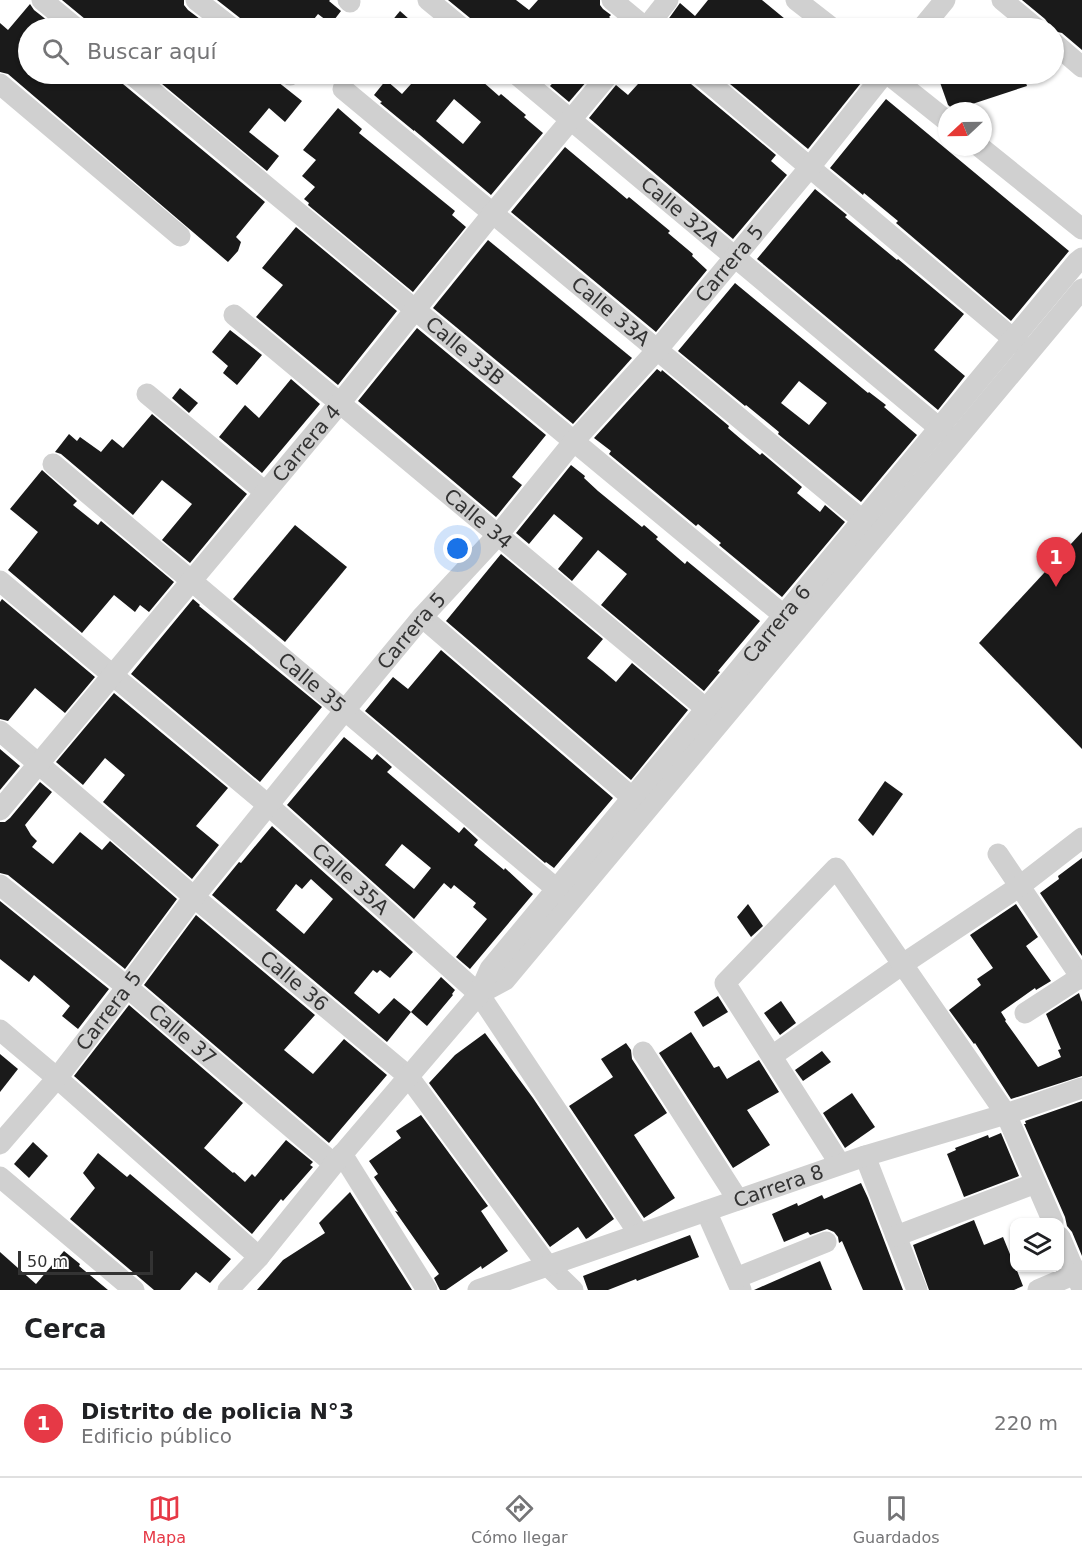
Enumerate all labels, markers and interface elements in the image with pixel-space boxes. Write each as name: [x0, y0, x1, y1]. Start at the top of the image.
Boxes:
search box: [18, 18, 1064, 84]
icon: search: [39, 35, 72, 68]
text: Buscar aquí: [87, 39, 217, 64]
north arrow: [938, 102, 992, 156]
street label: Calle 32A: [636, 172, 725, 251]
street label: Carrera 5: [690, 220, 769, 307]
street label: Calle 33A: [566, 272, 655, 351]
street label: Calle 33B: [421, 311, 509, 391]
street label: Carrera 4: [267, 399, 346, 487]
street label: Calle 34: [439, 483, 517, 554]
your location: [443, 534, 472, 563]
pin: 1: [1036, 538, 1076, 587]
street label: Carrera 6: [737, 580, 816, 668]
street label: Carrera 5: [372, 587, 451, 674]
street label: Calle 35: [273, 647, 351, 718]
street label: Calle 35A: [307, 838, 394, 920]
street label: Calle 36: [255, 945, 333, 1016]
street label: Carrera 5: [71, 966, 147, 1055]
street label: Calle 37: [144, 999, 221, 1070]
street label: Carrera 8: [730, 1159, 827, 1213]
map controls: [1010, 1218, 1064, 1272]
button: layers: [1010, 1218, 1064, 1272]
scale bar: [18, 1248, 153, 1276]
text: 50 m: [27, 1252, 68, 1271]
text: Cerca: [24, 1314, 107, 1344]
text: Distrito de policia N°3: [81, 1399, 354, 1424]
text: 1: [37, 1411, 50, 1435]
text: 220 m: [994, 1411, 1058, 1435]
text: Edificio público: [81, 1424, 232, 1448]
tab: Mapa: [142, 1492, 186, 1547]
tab: Cómo llegar: [471, 1492, 568, 1547]
tab: Guardados: [853, 1492, 940, 1547]

